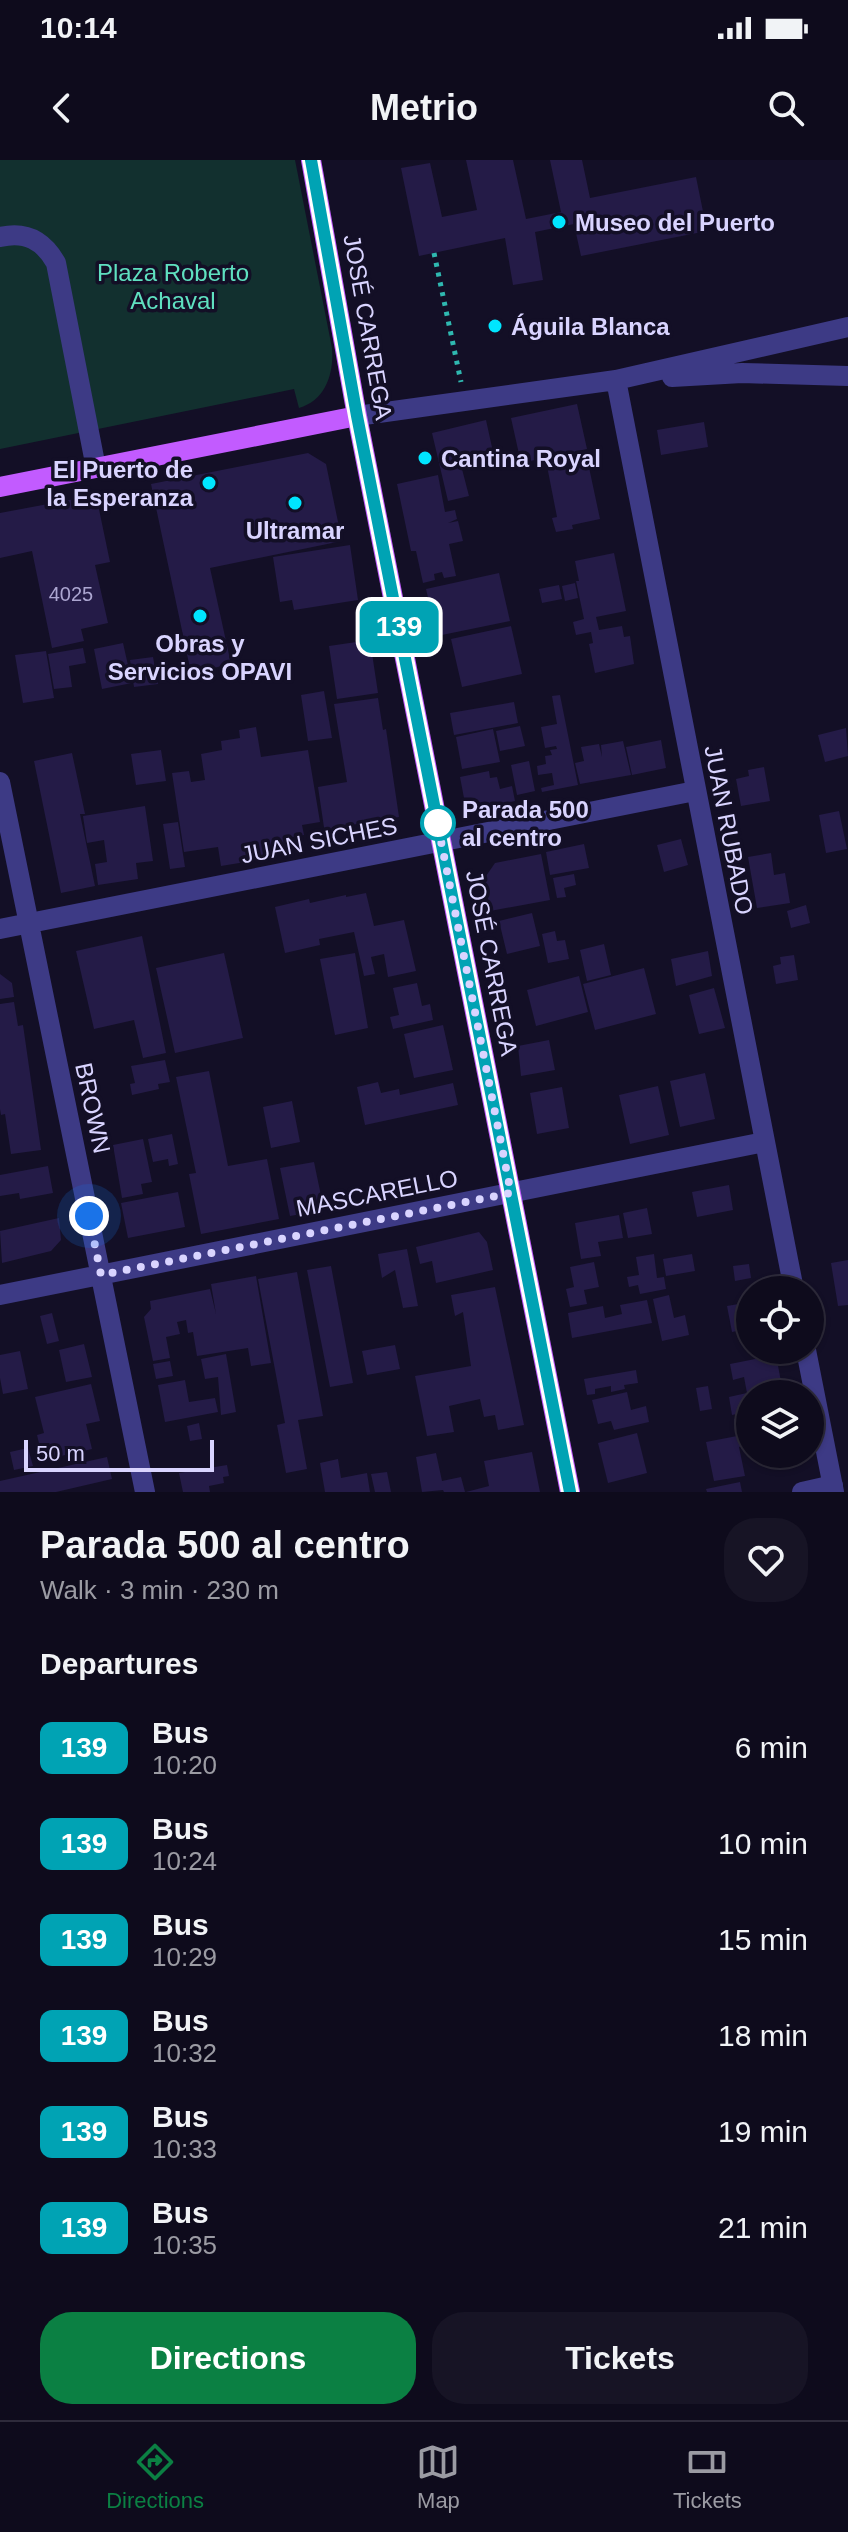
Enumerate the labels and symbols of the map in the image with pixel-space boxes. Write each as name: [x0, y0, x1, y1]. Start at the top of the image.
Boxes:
place label: Museo del Puerto: [575, 209, 775, 236]
marker: Museo del Puerto: [550, 213, 568, 231]
street label: JOSÉ CARREGA: [338, 232, 398, 422]
park label: Plaza Roberto Achaval: [97, 259, 249, 314]
place label: Águila Blanca: [511, 313, 670, 340]
marker: Águila Blanca: [486, 317, 504, 335]
place label: Cantina Royal: [441, 445, 601, 472]
marker: Cantina Royal: [416, 449, 434, 467]
place label: El Puerto de la Esperanza: [46, 456, 194, 511]
marker: El Puerto de la Esperanza: [200, 474, 218, 492]
marker: Ultramar: [286, 494, 304, 512]
place label: Ultramar: [246, 517, 344, 544]
house number: 4025: [49, 583, 93, 605]
line badge: 139: [353, 601, 445, 653]
marker: Obras y Servicios OPAVI: [191, 607, 209, 625]
place label: Obras y Servicios OPAVI: [108, 630, 292, 685]
street label: JUAN RUBADO: [699, 743, 759, 917]
place label: Parada 500 al centro: [462, 796, 589, 851]
marker: Parada 500 al centro: [421, 806, 455, 840]
street label: JUAN SICHES: [239, 812, 399, 868]
street label: JOSÉ CARREGA: [461, 868, 523, 1058]
street label: BROWN: [70, 1060, 116, 1156]
street label: MASCARELLO: [294, 1164, 460, 1222]
your location: [69, 1196, 109, 1236]
scale bar: [24, 1436, 214, 1472]

